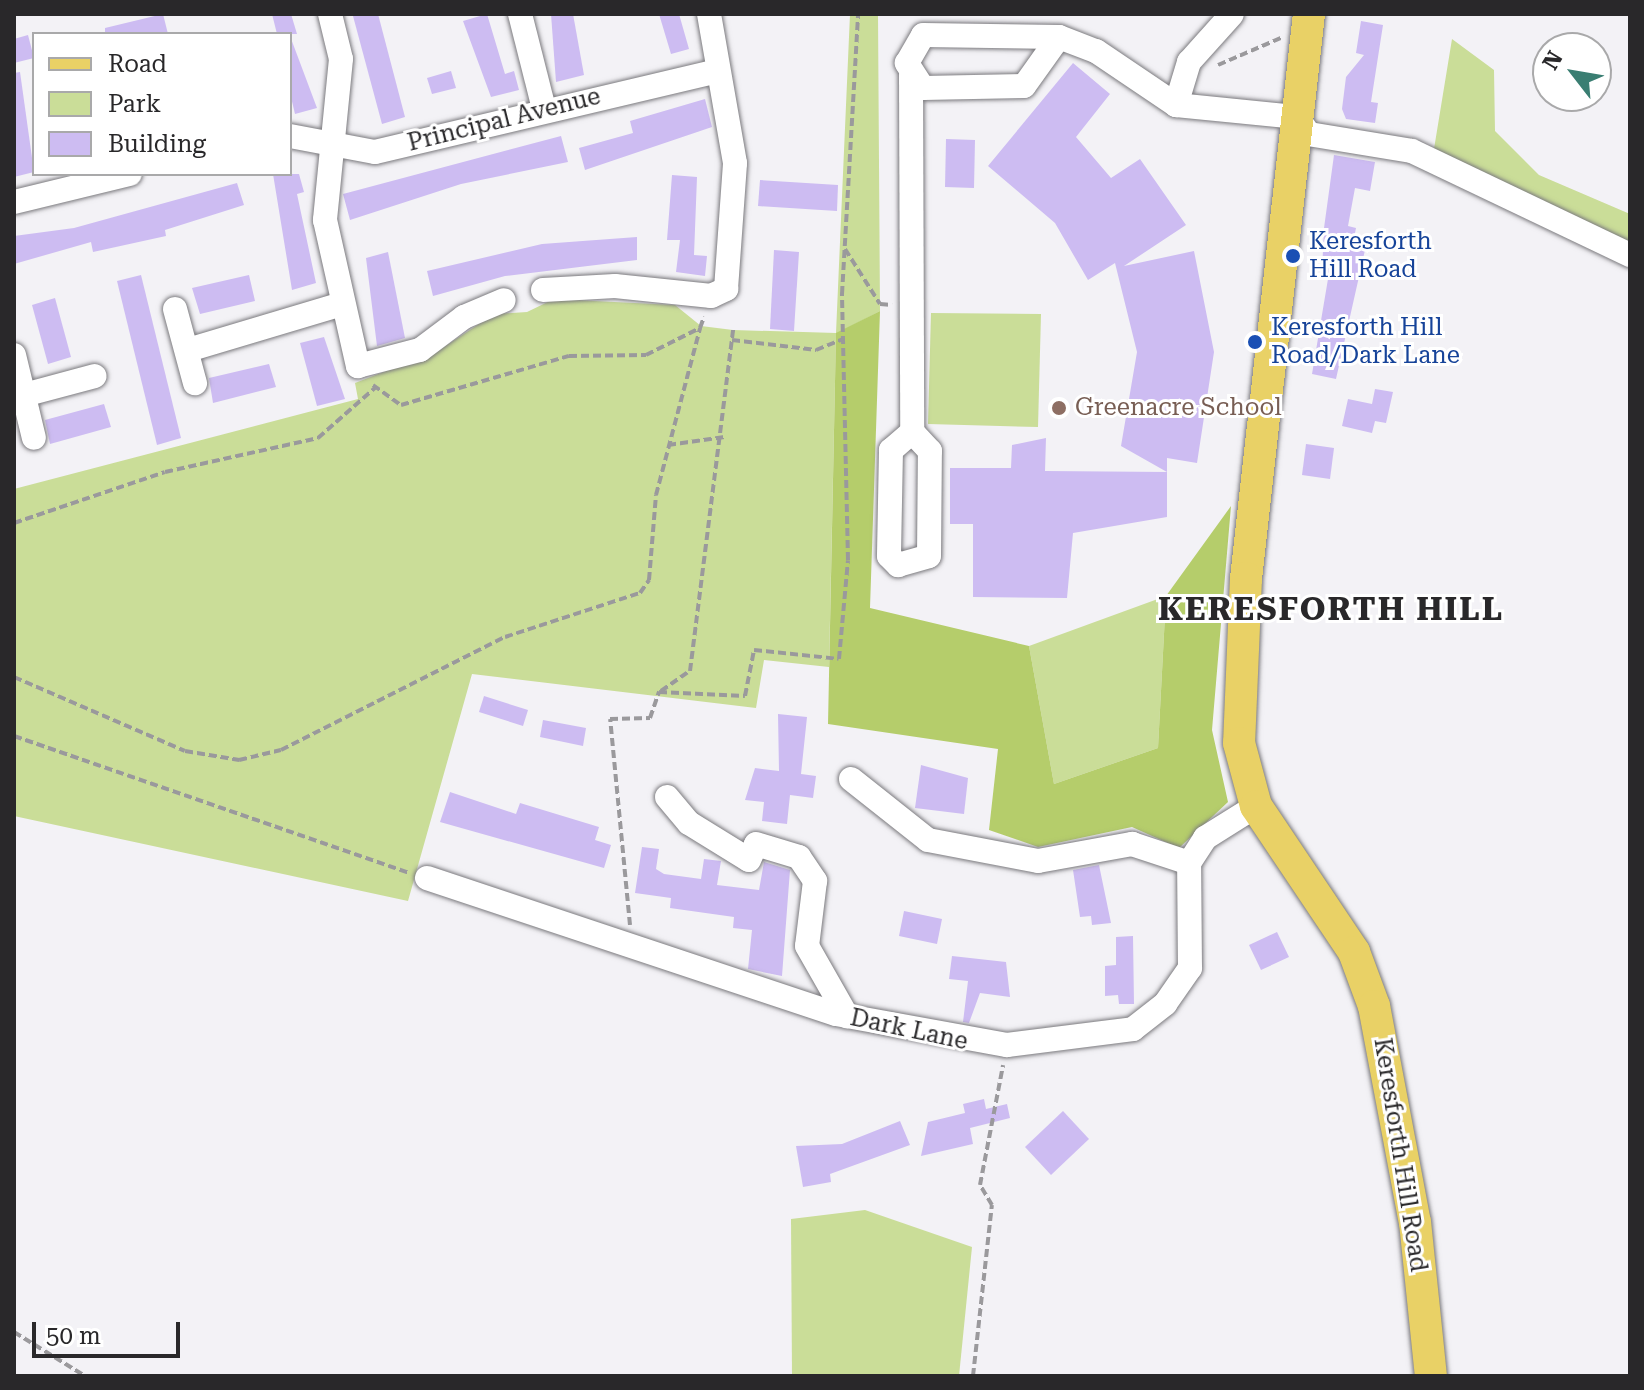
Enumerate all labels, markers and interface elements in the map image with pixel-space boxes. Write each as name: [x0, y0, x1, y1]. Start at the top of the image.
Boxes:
legend: [32, 32, 292, 176]
north arrow: [1532, 32, 1612, 112]
text: N: [1538, 47, 1568, 74]
text: Road: [108, 50, 167, 78]
street label: Principal Avenue: [405, 82, 603, 158]
text: Park: [108, 90, 161, 118]
text: Building: [108, 130, 206, 158]
place label: Keresforth Hill Road: [1309, 228, 1432, 284]
marker: Keresforth Hill Road: [1284, 247, 1302, 265]
place label: Keresforth Hill Road/Dark Lane: [1271, 314, 1460, 370]
marker: Keresforth Hill Road/Dark Lane: [1246, 333, 1264, 351]
place label: Greenacre School: [1075, 394, 1282, 422]
marker: Greenacre School: [1050, 399, 1068, 417]
district label: KERESFORTH HILL: [1158, 590, 1504, 628]
street label: Dark Lane: [848, 1003, 970, 1057]
street label: Keresforth Hill Road: [1367, 1036, 1433, 1274]
scale bar: [36, 1306, 184, 1356]
text: 50 m: [46, 1322, 101, 1350]

